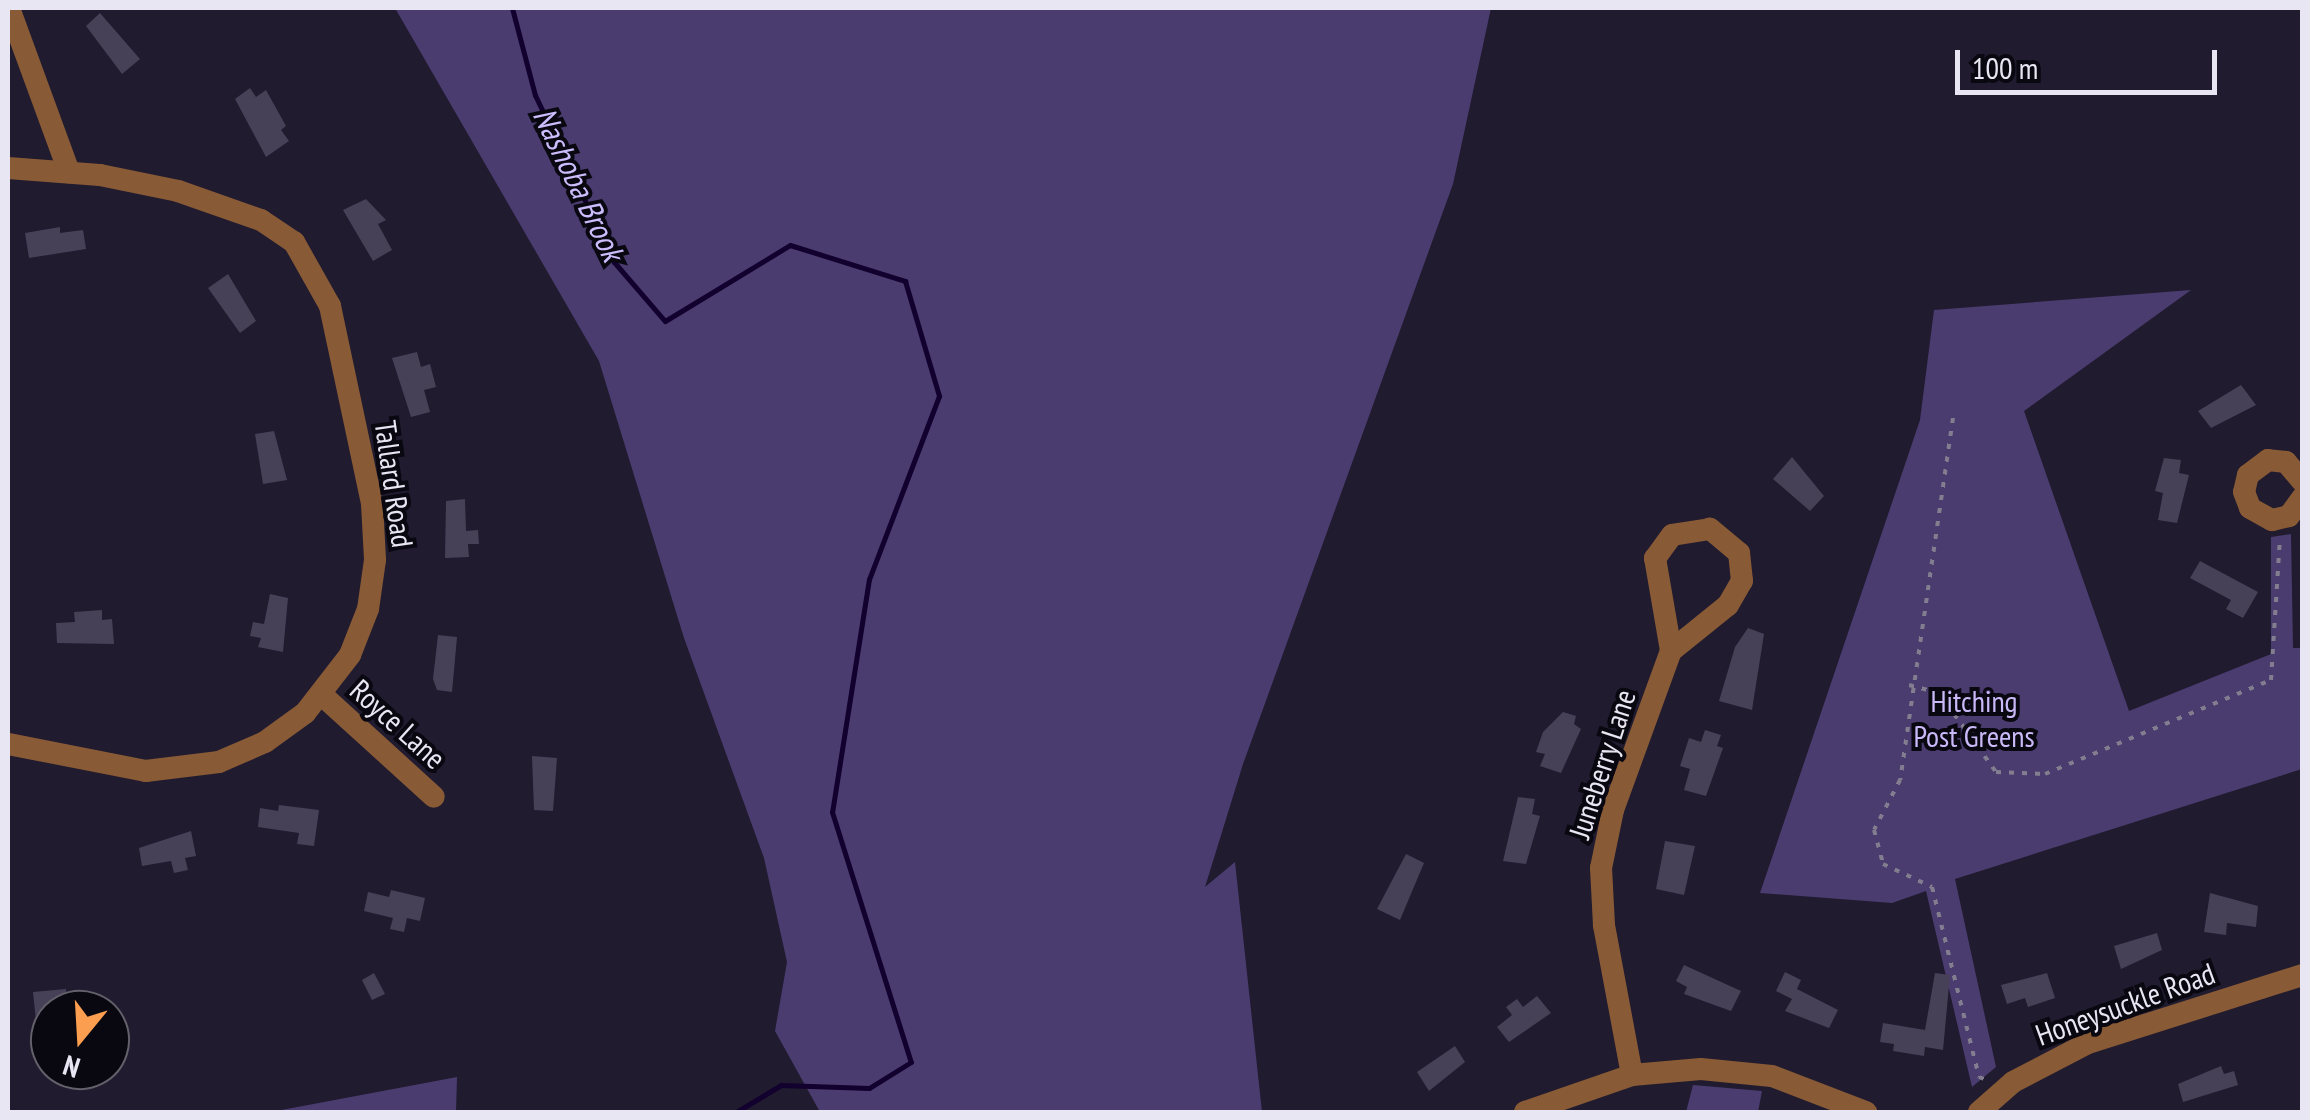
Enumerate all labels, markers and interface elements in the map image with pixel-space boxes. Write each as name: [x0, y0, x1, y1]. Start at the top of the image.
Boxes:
scale bar: [1960, 30, 2222, 92]
text: 100 m: [1972, 48, 2038, 87]
water label: Nashoba Brook: [525, 101, 633, 267]
street label: Tallard Road: [367, 418, 421, 550]
street label: Royce Lane: [343, 672, 453, 776]
park label: Hitching Post Greens: [1913, 683, 2035, 754]
street label: Juneberry Lane: [1561, 685, 1643, 843]
street label: Honeysuckle Road: [2031, 955, 2219, 1053]
north arrow: [30, 990, 130, 1090]
text: N: [58, 1047, 84, 1087]

